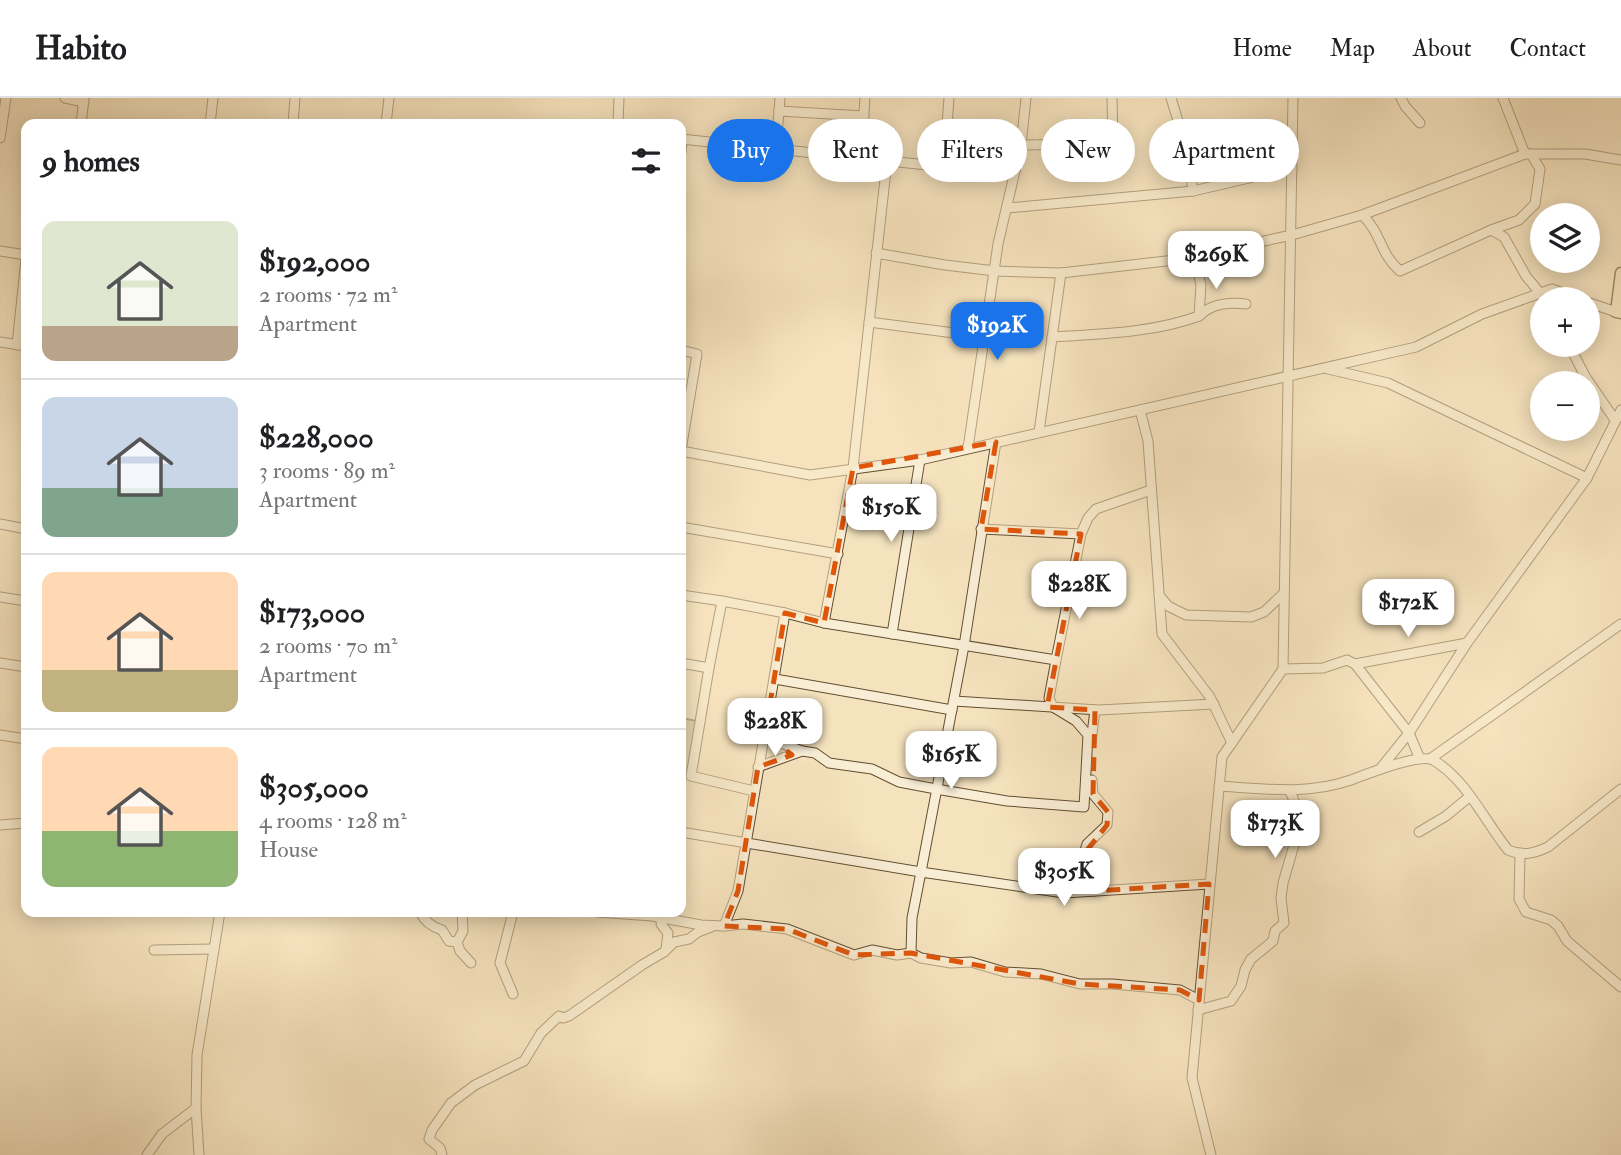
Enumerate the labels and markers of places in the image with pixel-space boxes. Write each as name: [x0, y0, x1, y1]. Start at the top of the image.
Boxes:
pin: $269K: [1167, 232, 1265, 291]
pin: $192K: [948, 302, 1046, 362]
pin: $150K: [842, 484, 940, 544]
pin: $228K: [1030, 561, 1128, 621]
pin: $172K: [1359, 580, 1457, 639]
pin: $228K: [726, 698, 824, 758]
pin: $165K: [902, 732, 1000, 791]
pin: $173K: [1226, 800, 1324, 860]
pin: $305K: [1015, 848, 1113, 908]

